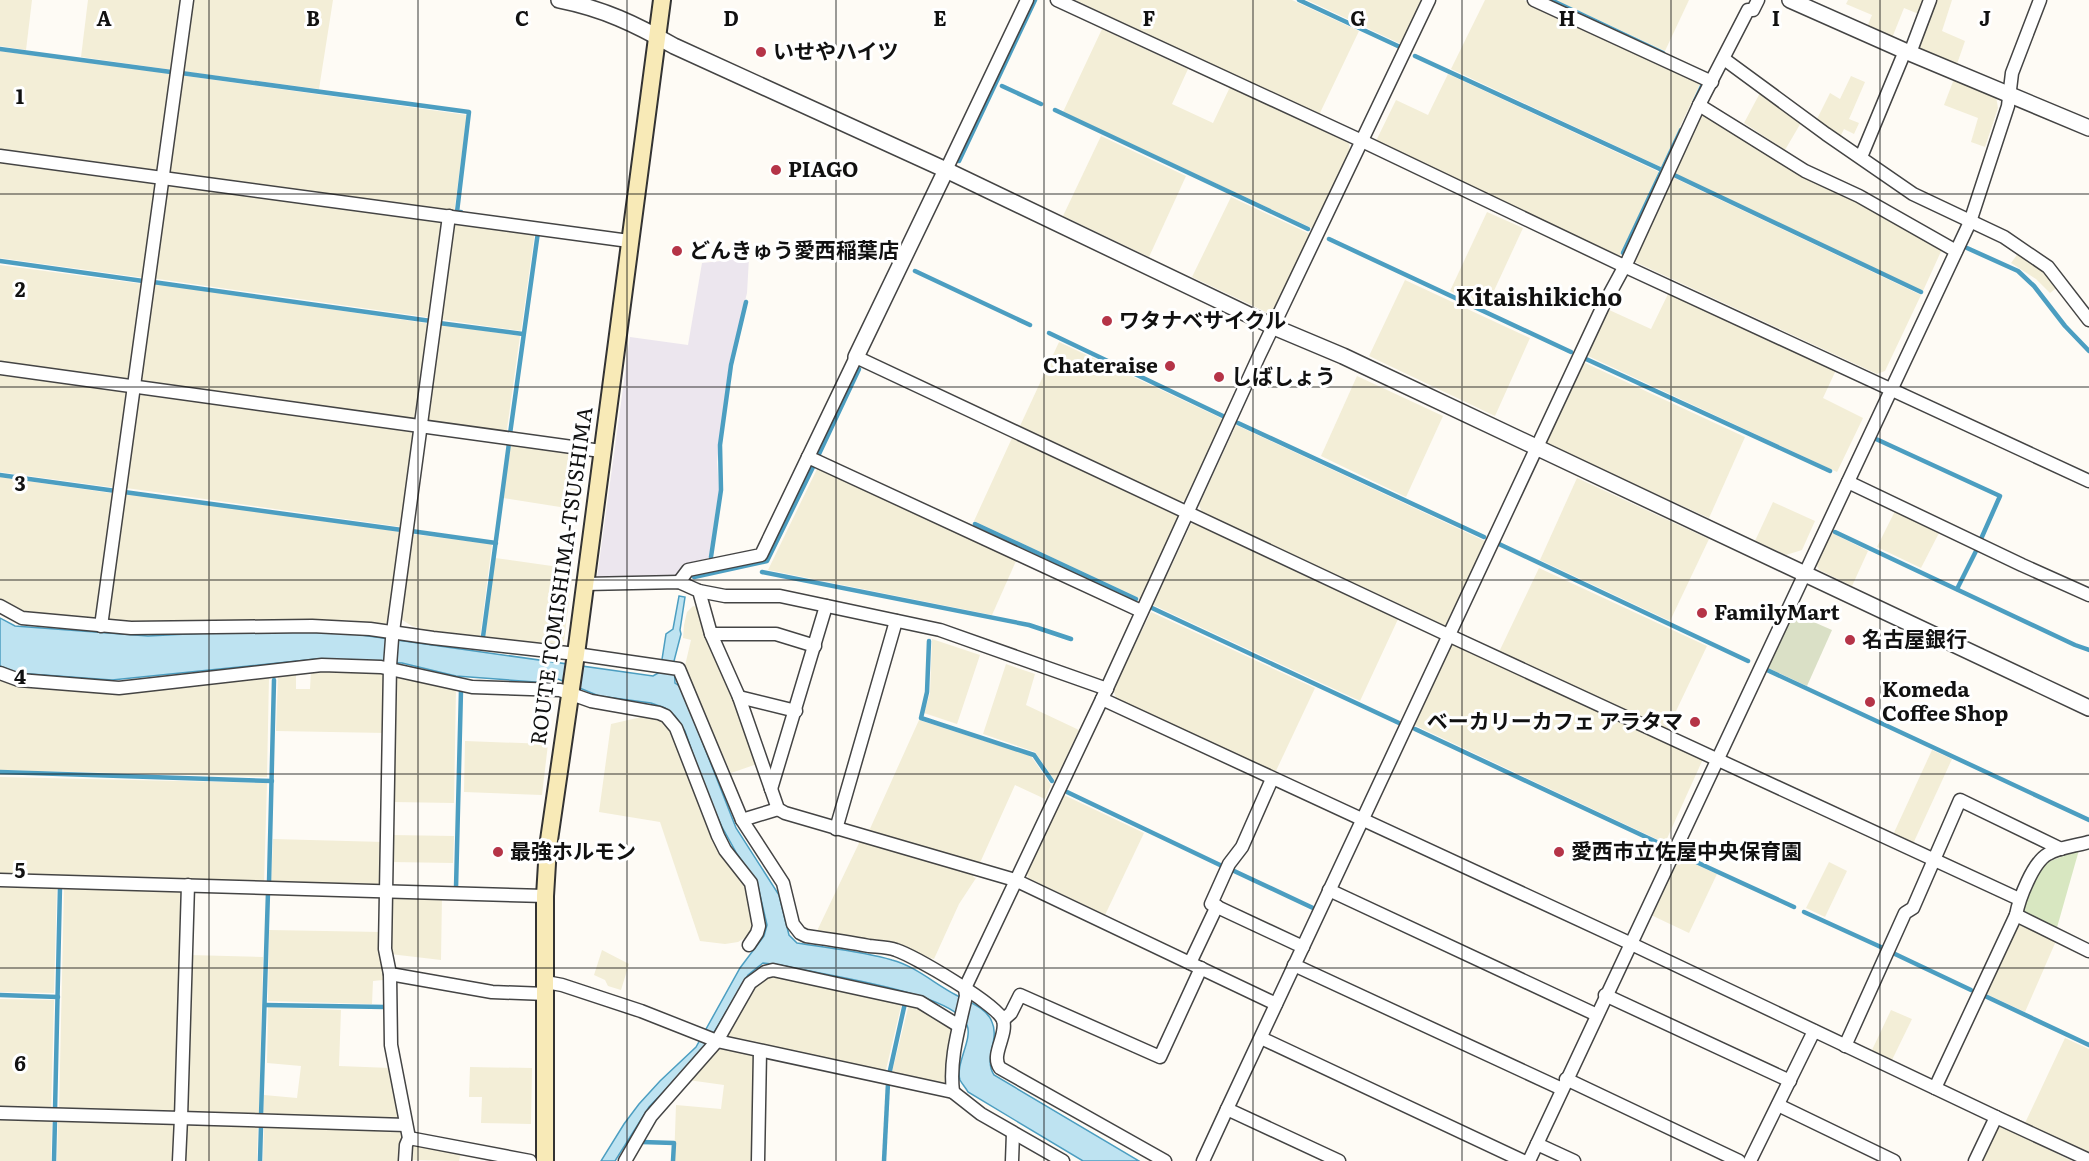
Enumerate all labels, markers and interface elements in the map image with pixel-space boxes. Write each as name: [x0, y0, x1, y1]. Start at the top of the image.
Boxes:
text: A: [96, 2, 112, 32]
text: B: [306, 2, 320, 32]
text: C: [515, 2, 529, 32]
text: D: [723, 2, 739, 32]
text: E: [933, 2, 947, 32]
text: F: [1143, 2, 1156, 32]
text: G: [1350, 2, 1366, 32]
text: H: [1559, 2, 1575, 32]
text: I: [1772, 2, 1780, 32]
text: J: [1979, 2, 1991, 32]
place label: いせやハイツ: [773, 34, 899, 65]
marker: いせやハイツ: [754, 45, 768, 59]
text: 1: [16, 80, 24, 110]
place label: PIAGO: [788, 152, 858, 183]
marker: PIAGO: [769, 163, 783, 177]
place label: どんきゅう愛西稲葉店: [689, 233, 899, 264]
marker: どんきゅう愛西稲葉店: [670, 244, 684, 258]
text: 2: [15, 273, 26, 303]
district label: Kitaishikicho: [1456, 278, 1622, 313]
place label: ワタナベサイクル: [1119, 303, 1286, 334]
marker: ワタナベサイクル: [1100, 314, 1114, 328]
place label: Chateraise: [1043, 348, 1158, 379]
marker: Chateraise: [1163, 359, 1177, 373]
place label: しばしょう: [1231, 359, 1336, 390]
marker: しばしょう: [1212, 370, 1226, 384]
street label: ROUTE TOMISHIMA-TSUSHIMA: [520, 404, 599, 747]
text: 3: [14, 467, 26, 497]
place label: FamilyMart: [1714, 595, 1841, 626]
marker: FamilyMart: [1695, 606, 1709, 620]
place label: 名古屋銀行: [1862, 622, 1967, 653]
marker: 名古屋銀行: [1843, 633, 1857, 647]
text: 4: [14, 660, 26, 690]
place label: Komeda Coffee Shop: [1882, 672, 2009, 727]
marker: Komeda Coffee Shop: [1863, 695, 1877, 709]
place label: ベーカリーカフェ アラタマ: [1427, 704, 1683, 735]
marker: ベーカリーカフェ アラタマ: [1688, 715, 1702, 729]
place label: 最強ホルモン: [510, 834, 636, 865]
place label: 愛西市立佐屋中央保育園: [1571, 834, 1802, 865]
marker: 最強ホルモン: [491, 845, 505, 859]
marker: 愛西市立佐屋中央保育園: [1552, 845, 1566, 859]
text: 5: [15, 854, 26, 884]
text: 6: [14, 1047, 26, 1077]

